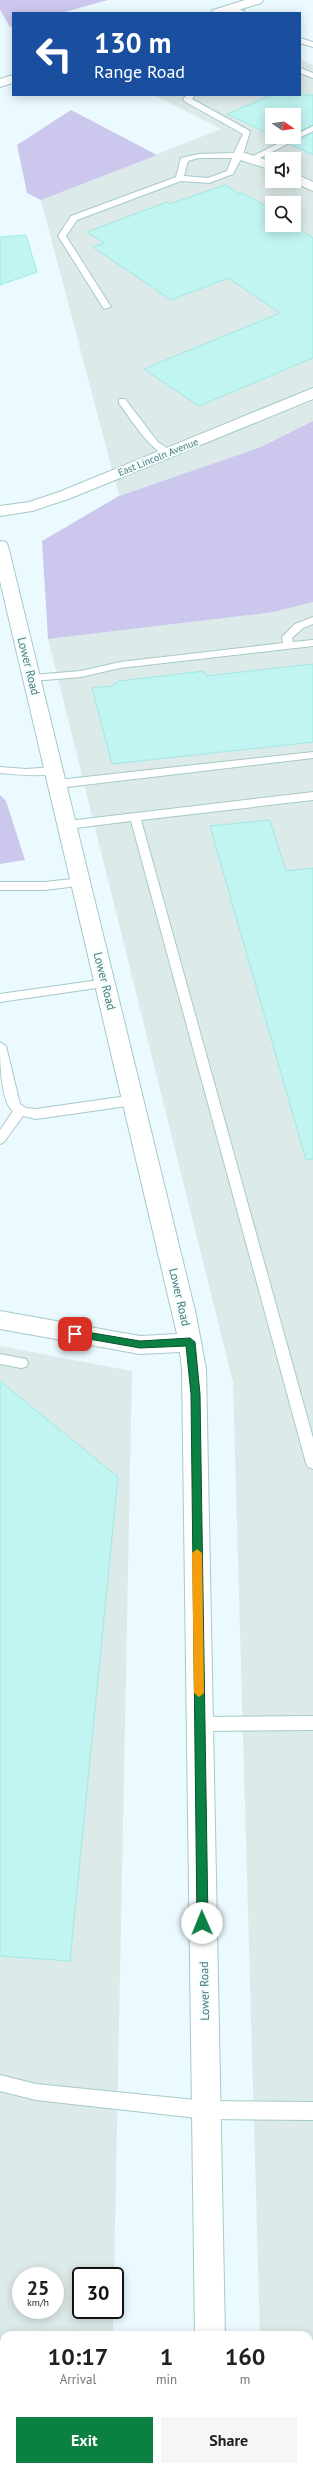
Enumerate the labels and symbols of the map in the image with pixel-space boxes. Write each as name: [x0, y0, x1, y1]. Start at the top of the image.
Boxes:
north arrow: [265, 108, 301, 144]
street label: East Lincoln Avenue: [116, 435, 200, 479]
street label: Lower Road: [15, 635, 43, 697]
street label: Lower Road: [91, 950, 119, 1012]
street label: Lower Road: [166, 1266, 194, 1328]
pin: [58, 1317, 92, 1351]
position arrow: [181, 1902, 223, 1944]
street label: Lower Road: [196, 1961, 212, 2021]
speed limit sign: 30: [72, 2267, 124, 2319]

